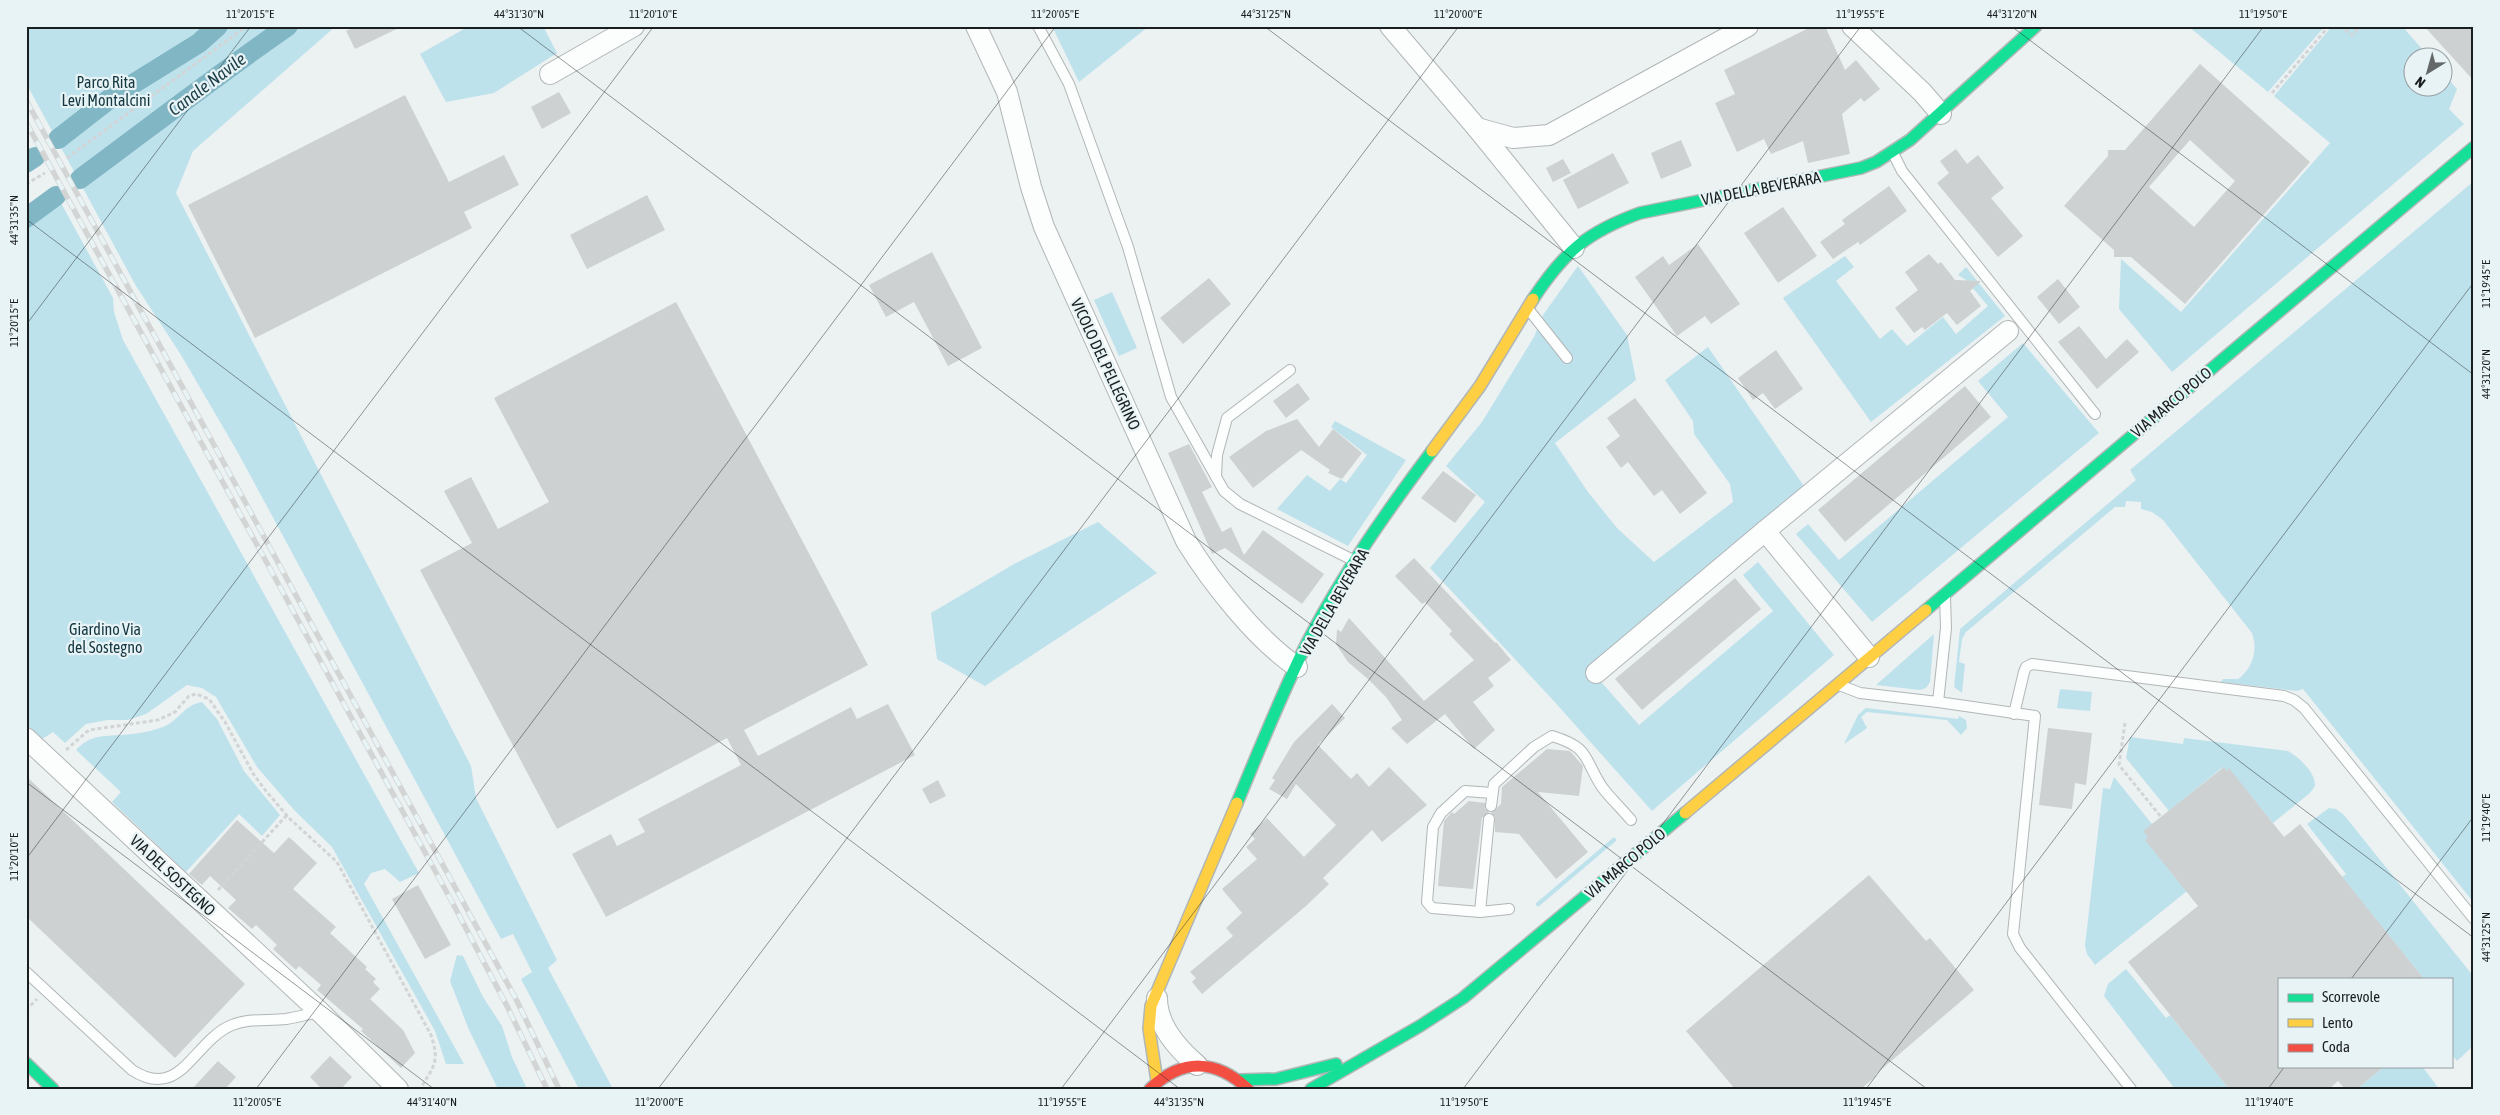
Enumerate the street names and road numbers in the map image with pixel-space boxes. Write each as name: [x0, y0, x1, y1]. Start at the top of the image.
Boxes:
street label: VIA DELLA BEVERARA: [1700, 168, 1822, 208]
street label: VICOLO DEL PELLEGRINO: [1068, 295, 1144, 433]
street label: VIA MARCO POLO: [2127, 363, 2215, 441]
street label: VIA DELLA BEVERARA: [1296, 545, 1372, 659]
street label: VIA MARCO POLO: [1581, 824, 1669, 902]
street label: VIA DEL SOSTEGNO: [127, 831, 219, 919]

